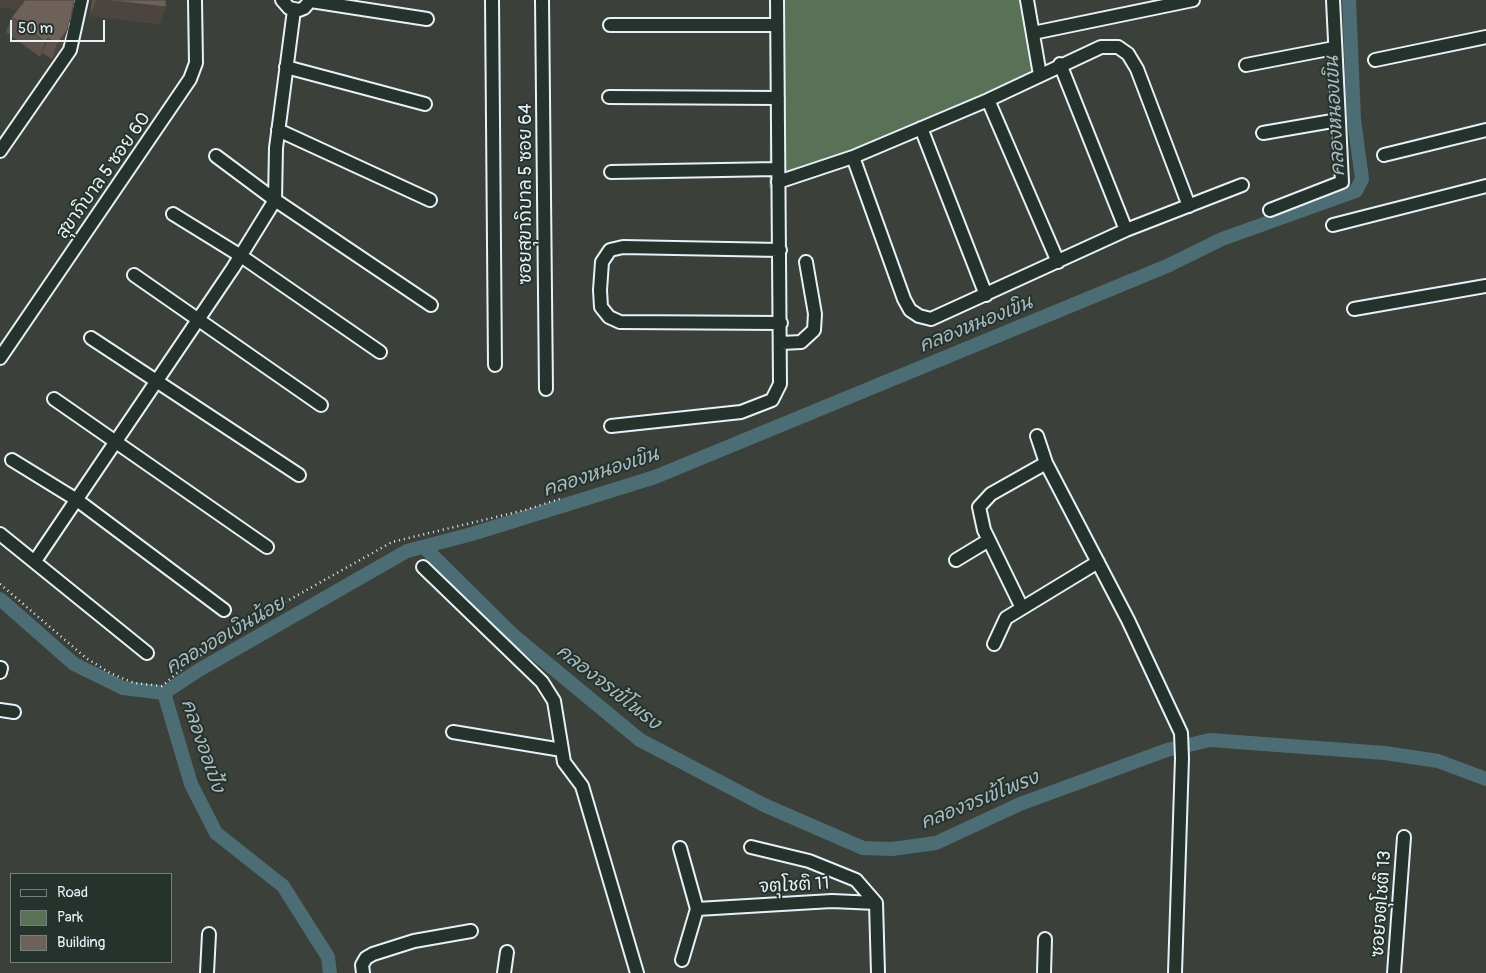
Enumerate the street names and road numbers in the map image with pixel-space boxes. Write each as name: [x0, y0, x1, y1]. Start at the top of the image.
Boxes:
street label: ซอยสุขาภิบาล 5 ซอย 64: [515, 103, 537, 285]
street label: สุขาภิบาล 5 ซอย 60: [52, 109, 156, 243]
street label: ซอยจตุโชติ 13: [1368, 850, 1396, 958]
street label: จตุโชติ 11: [758, 873, 830, 899]

